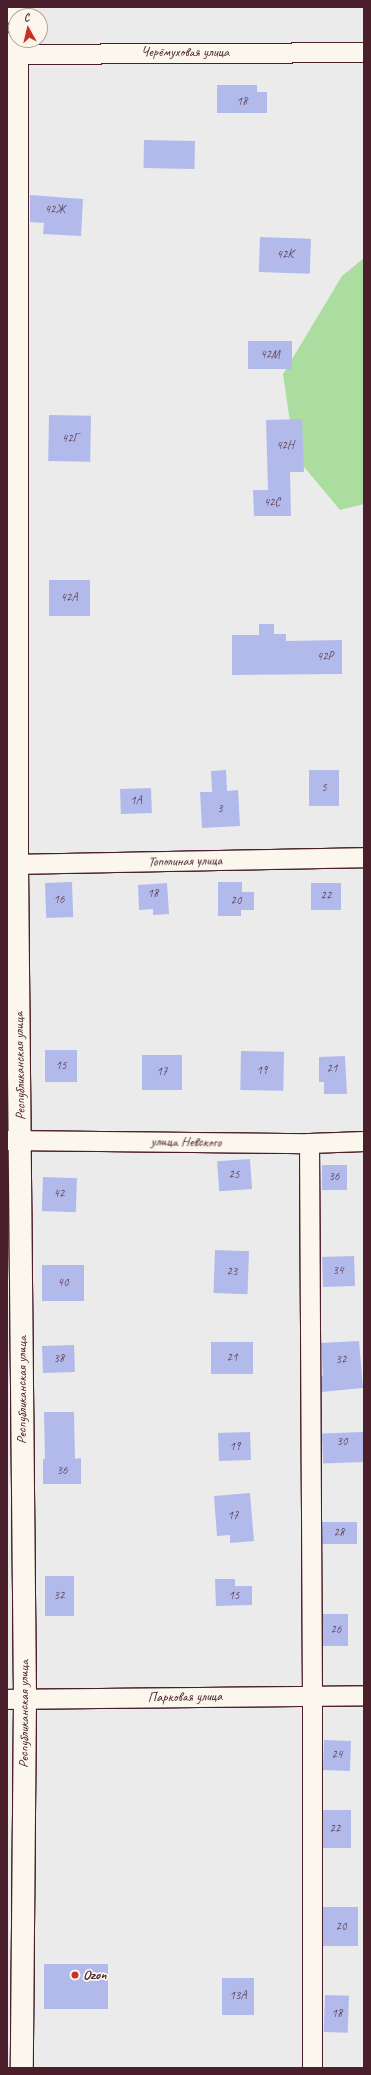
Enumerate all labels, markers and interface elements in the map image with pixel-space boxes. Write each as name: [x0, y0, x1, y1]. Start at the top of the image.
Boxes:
north arrow: [8, 8, 48, 48]
text: С: [23, 10, 30, 24]
street label: Черёмуховая улица: [141, 44, 229, 60]
house number: 18: [237, 95, 247, 109]
house number: 42Ж: [45, 203, 65, 217]
house number: 42К: [277, 248, 293, 262]
house number: 42М: [260, 348, 280, 362]
house number: 42Г: [62, 432, 78, 446]
house number: 42Н: [276, 439, 294, 453]
house number: 42С: [264, 496, 280, 510]
house number: 42А: [61, 591, 77, 605]
house number: 42Р: [317, 650, 333, 664]
house number: 5: [321, 781, 327, 795]
house number: 1А: [130, 794, 142, 808]
house number: 3: [217, 802, 223, 816]
street label: Тополиная улица: [147, 852, 223, 870]
house number: 18: [148, 887, 158, 901]
house number: 22: [321, 889, 331, 903]
house number: 16: [54, 893, 64, 907]
house number: 20: [231, 894, 241, 908]
street label: Республиканская улица: [11, 1012, 29, 1120]
house number: 15: [56, 1059, 66, 1073]
house number: 21: [327, 1062, 337, 1076]
house number: 19: [257, 1064, 267, 1078]
house number: 17: [157, 1065, 167, 1079]
street label: улица Невского: [150, 1133, 222, 1151]
house number: 25: [229, 1168, 239, 1182]
house number: 36: [329, 1170, 339, 1184]
house number: 42: [54, 1187, 64, 1201]
house number: 34: [333, 1264, 343, 1278]
house number: 23: [227, 1265, 237, 1279]
house number: 40: [58, 1276, 68, 1290]
street label: Республиканская улица: [14, 1336, 30, 1444]
house number: 21: [227, 1351, 237, 1365]
house number: 38: [54, 1352, 64, 1366]
house number: 32: [336, 1353, 346, 1367]
house number: 30: [337, 1435, 347, 1449]
house number: 19: [230, 1440, 240, 1454]
house number: 36: [57, 1464, 67, 1478]
house number: 17: [228, 1509, 238, 1523]
house number: 28: [334, 1526, 344, 1540]
house number: 32: [54, 1589, 64, 1603]
house number: 15: [229, 1589, 239, 1603]
house number: 26: [331, 1623, 341, 1637]
street label: Республиканская улица: [16, 1660, 32, 1768]
street label: Парковая улица: [147, 1688, 223, 1706]
house number: 24: [332, 1748, 342, 1762]
house number: 22: [330, 1822, 340, 1836]
house number: 20: [336, 1920, 346, 1934]
place label: Ozon: [83, 1967, 106, 1983]
marker: Ozon: [70, 1970, 80, 1980]
house number: 13А: [230, 1989, 246, 2003]
house number: 18: [332, 2007, 342, 2021]

